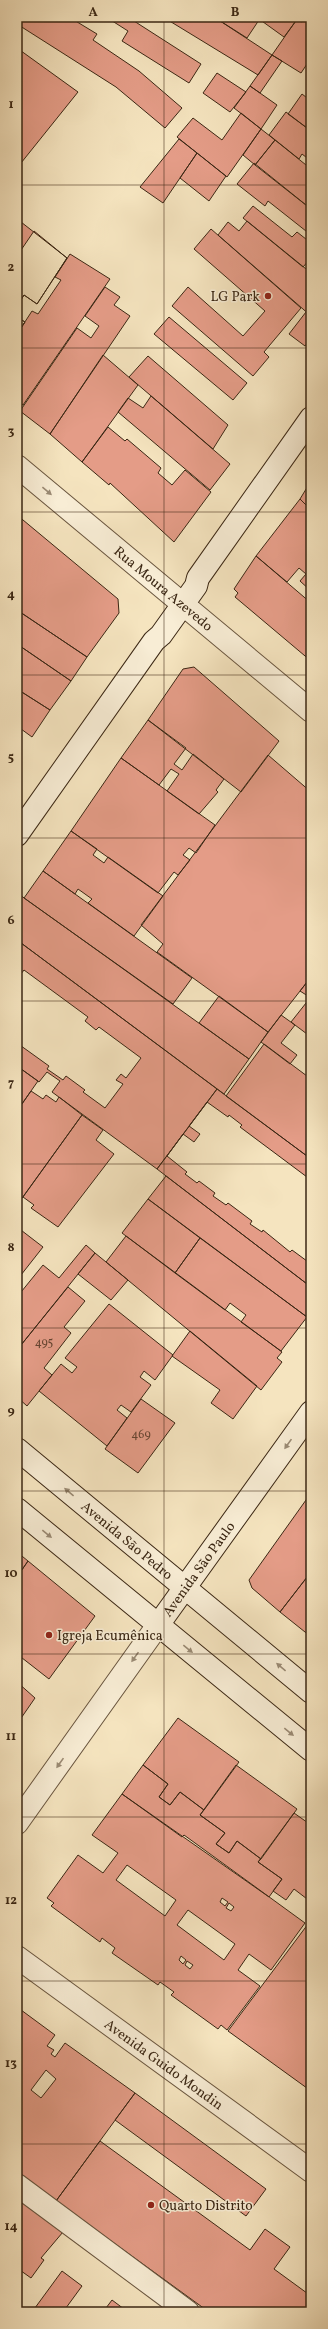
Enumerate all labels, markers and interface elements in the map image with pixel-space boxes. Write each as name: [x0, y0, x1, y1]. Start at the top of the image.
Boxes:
text: A: [88, 4, 98, 22]
text: B: [231, 4, 240, 22]
text: 1: [8, 96, 14, 114]
text: 2: [8, 259, 15, 277]
place label: LG Park: [211, 288, 260, 307]
marker: LG Park: [263, 291, 273, 301]
text: 3: [8, 423, 15, 441]
one-way arrow: [42, 487, 52, 496]
street label: Rua Moura Azevedo: [109, 543, 216, 636]
text: 4: [7, 586, 15, 604]
text: 5: [8, 749, 14, 767]
text: 6: [7, 912, 15, 930]
text: 7: [8, 1075, 14, 1093]
text: 8: [7, 1239, 15, 1257]
house number: 495: [35, 1335, 54, 1351]
text: 9: [7, 1402, 15, 1420]
house number: 469: [131, 1427, 151, 1443]
one-way arrow: [284, 1439, 292, 1450]
one-way arrow: [64, 1488, 75, 1497]
street label: Avenida São Pedro: [76, 1498, 176, 1585]
street label: Avenida São Paulo: [159, 1518, 240, 1621]
one-way arrow: [42, 1530, 53, 1539]
text: 10: [4, 1565, 18, 1583]
place label: Igreja Ecumênica: [57, 1627, 163, 1646]
marker: Igreja Ecumênica: [44, 1630, 54, 1640]
one-way arrow: [183, 1645, 193, 1654]
one-way arrow: [131, 1651, 139, 1662]
one-way arrow: [276, 1663, 286, 1672]
one-way arrow: [283, 1727, 294, 1736]
text: 11: [6, 1728, 16, 1746]
one-way arrow: [56, 1757, 64, 1768]
text: 12: [5, 1892, 17, 1910]
street label: Avenida Guido Mondin: [100, 2016, 227, 2115]
text: 13: [5, 2055, 17, 2073]
place label: Quarto Distrito: [159, 2197, 253, 2216]
marker: Quarto Distrito: [146, 2200, 156, 2210]
text: 14: [4, 2218, 18, 2236]

